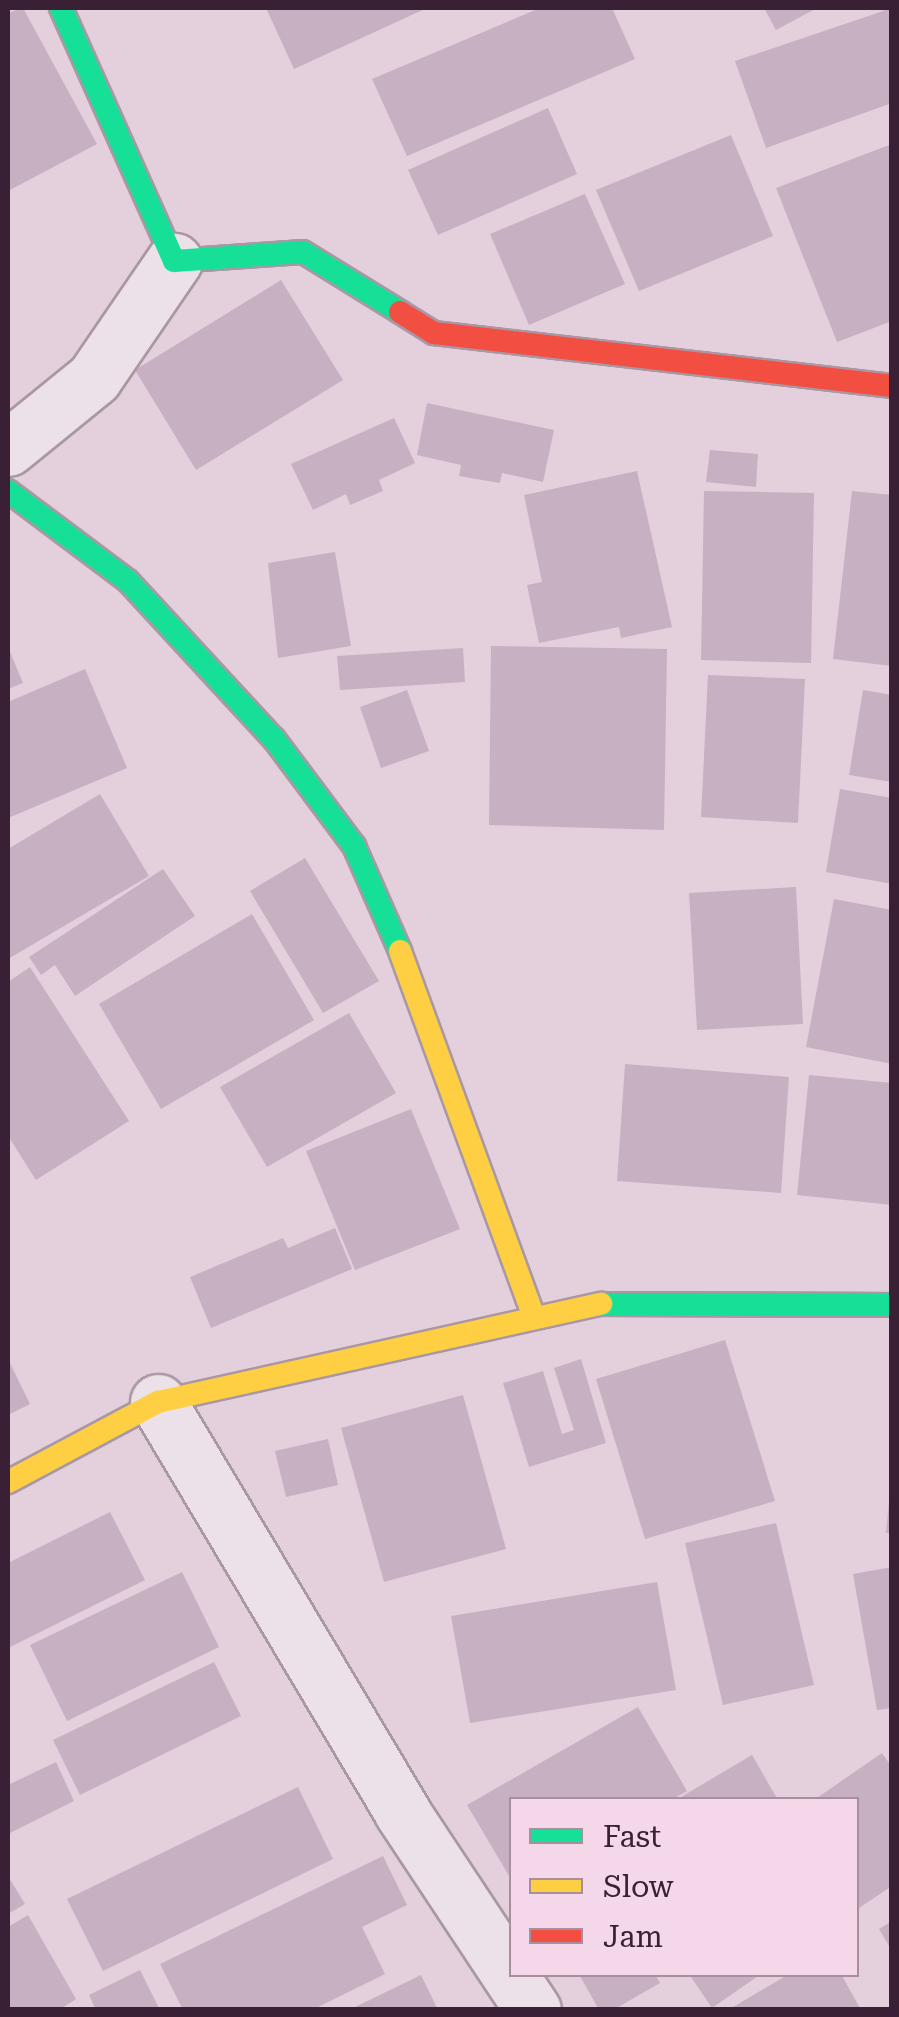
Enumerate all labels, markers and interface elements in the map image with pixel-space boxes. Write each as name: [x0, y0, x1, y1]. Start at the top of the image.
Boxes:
legend: [509, 1797, 859, 1977]
text: Fast: [603, 1819, 661, 1854]
text: Slow: [603, 1869, 674, 1904]
text: Jam: [603, 1919, 663, 1954]

